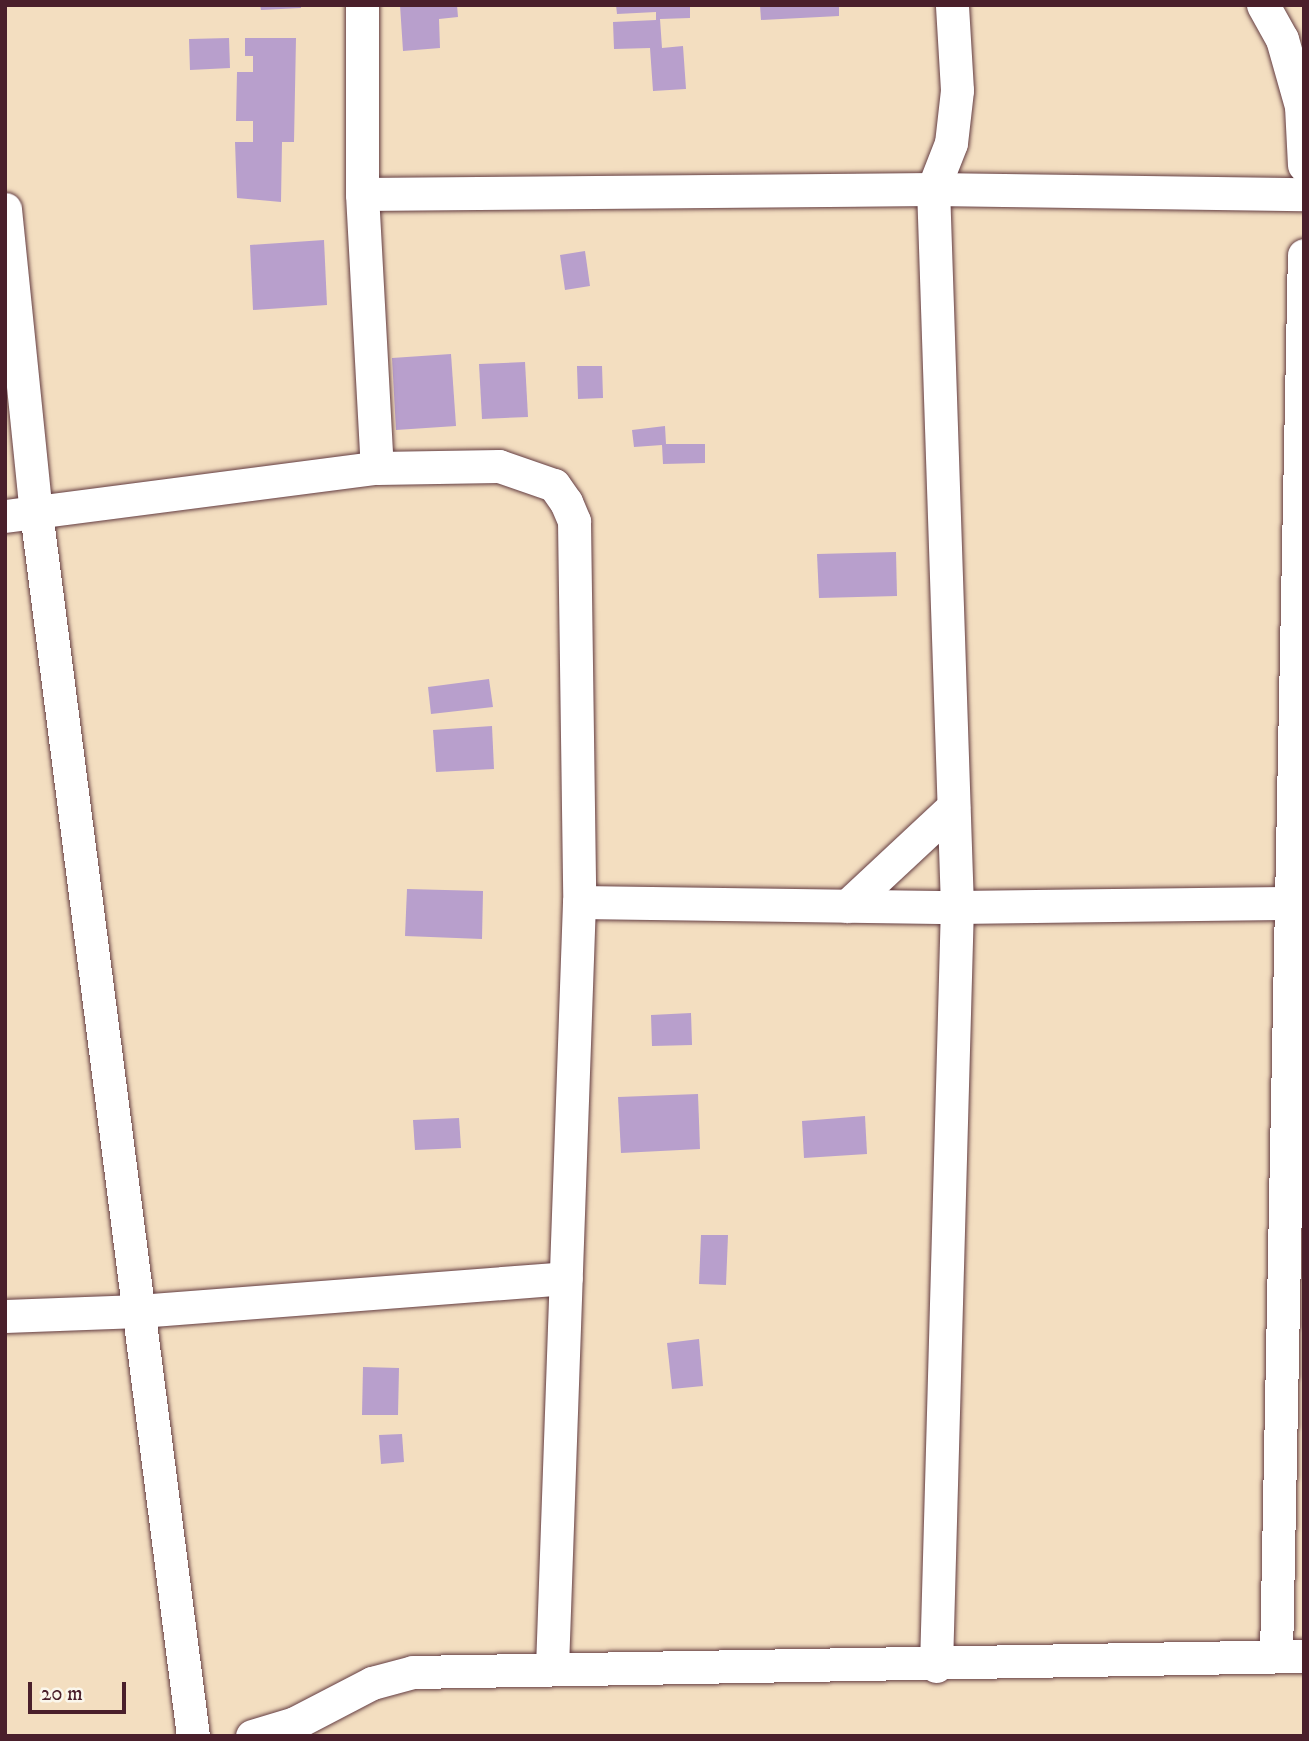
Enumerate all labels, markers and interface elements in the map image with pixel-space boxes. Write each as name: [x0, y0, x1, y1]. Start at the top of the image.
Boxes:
scale bar: [32, 1668, 130, 1712]
text: 20 m: [41, 1681, 83, 1707]

